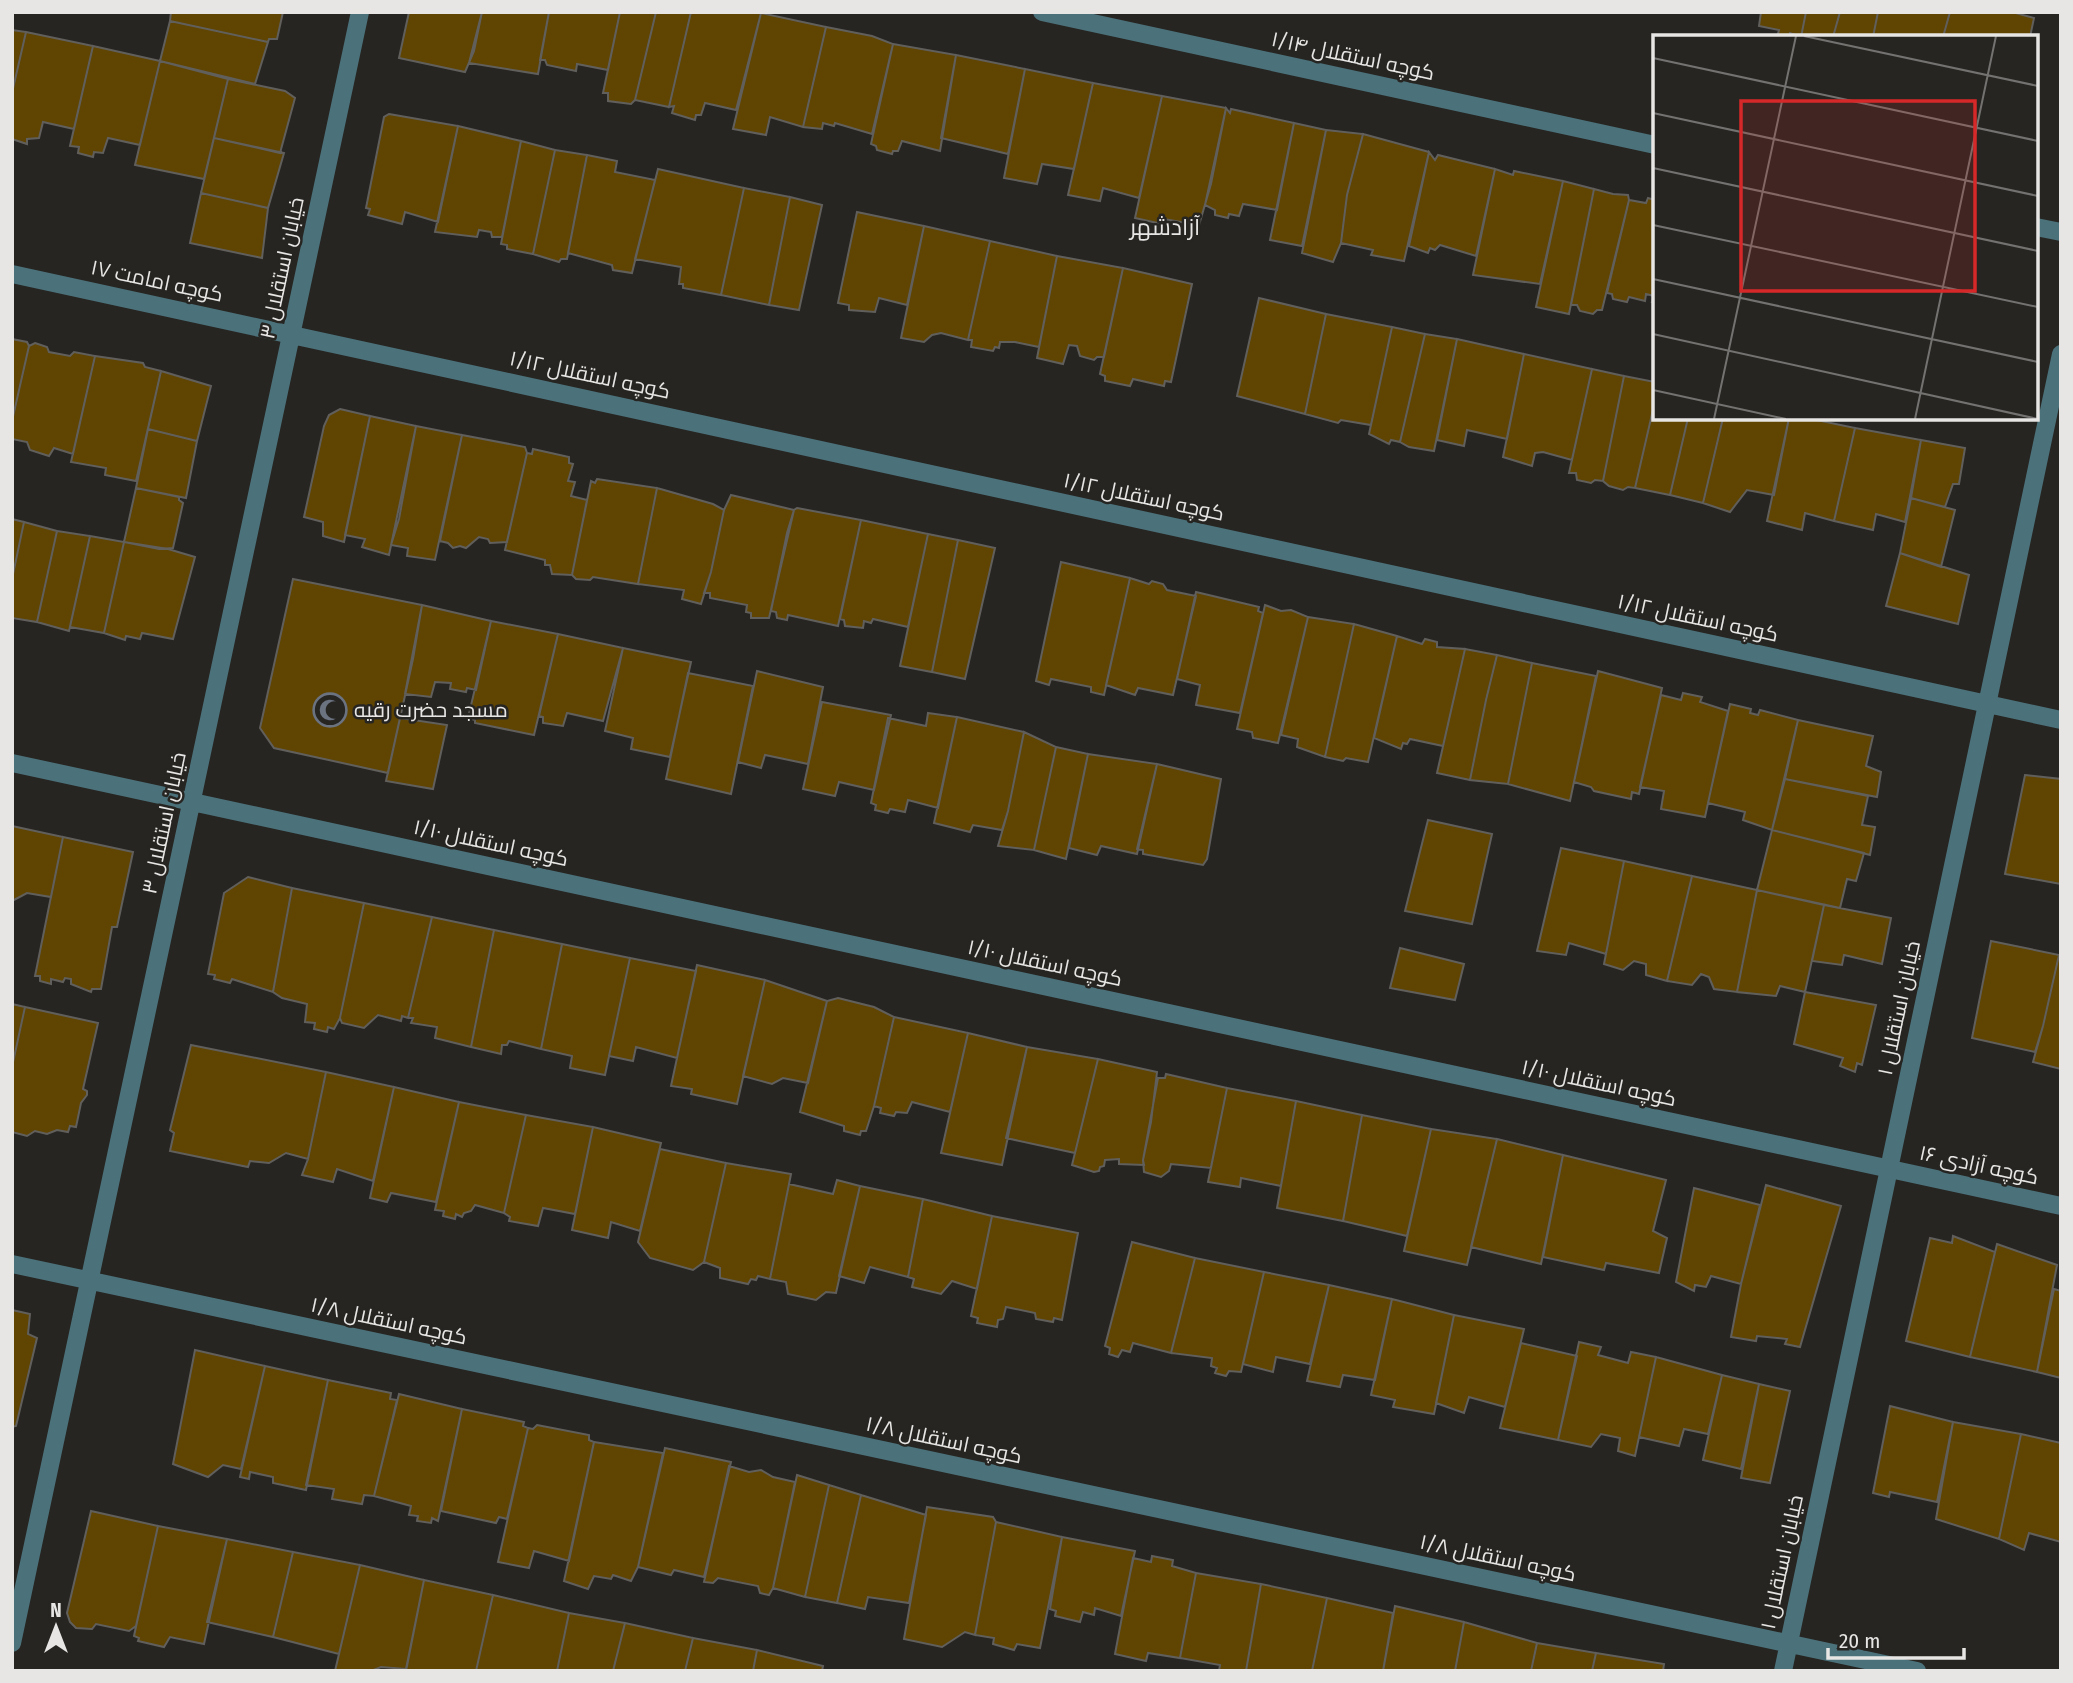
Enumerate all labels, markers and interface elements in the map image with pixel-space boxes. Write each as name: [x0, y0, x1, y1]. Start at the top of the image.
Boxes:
street label: کوچه استقلال ۱/۱۴: [1269, 26, 1437, 87]
inset map: [1653, 35, 2038, 420]
street label: خیابان استقلال ۳: [254, 195, 310, 341]
district label: آزادشهر: [1128, 213, 1200, 241]
street label: کوچه امامت ۱۷: [88, 254, 225, 309]
street label: کوچه استقلال ۱/۱۲: [507, 345, 673, 406]
street label: کوچه استقلال ۱/۱۲: [1061, 467, 1227, 528]
street label: کوچه استقلال ۱/۱۲: [1615, 588, 1781, 649]
mosque icon: مسجد حضرت رقیه: [311, 691, 349, 729]
place label: مسجد حضرت رقیه: [354, 697, 508, 723]
street label: خیابان استقلال ۳: [136, 750, 192, 896]
street label: کوچه استقلال ۱/۱۰: [411, 814, 571, 873]
street label: کوچه استقلال ۱/۱۰: [965, 934, 1125, 993]
street label: خیابان استقلال ۱: [1872, 938, 1926, 1078]
street label: کوچه استقلال ۱/۱۰: [1519, 1054, 1679, 1113]
street label: کوچه آزادی ۱۶: [1917, 1140, 2041, 1191]
street label: کوچه استقلال ۱/۸: [308, 1292, 469, 1351]
street label: کوچه استقلال ۱/۸: [863, 1411, 1024, 1470]
street label: خیابان استقلال ۱: [1755, 1492, 1809, 1632]
street label: کوچه استقلال ۱/۸: [1417, 1529, 1578, 1588]
north arrow: [21, 1592, 91, 1662]
text: N: [50, 1599, 62, 1622]
scale bar: [1828, 1616, 1965, 1660]
text: 20 m: [1839, 1628, 1880, 1654]

